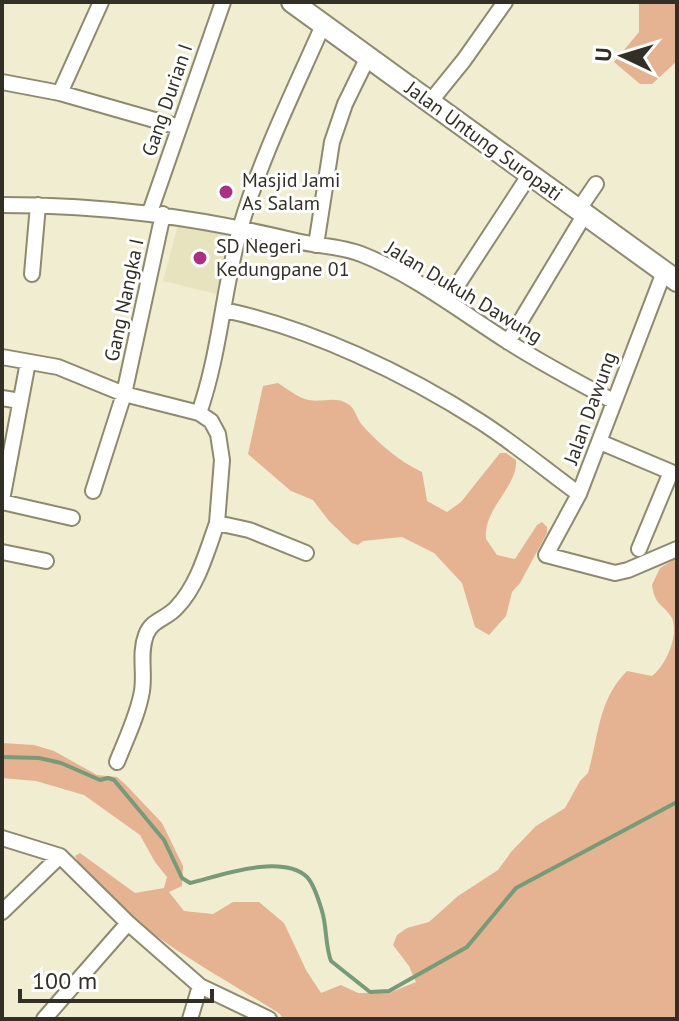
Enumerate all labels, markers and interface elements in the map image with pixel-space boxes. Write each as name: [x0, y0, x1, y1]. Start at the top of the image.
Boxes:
north arrow: [583, 16, 663, 96]
street label: Gang Durian I: [136, 40, 198, 160]
text: U: [589, 47, 617, 62]
street label: Jalan Untung Suropati: [399, 75, 568, 207]
place label: Masjid Jami As Salam: [242, 167, 340, 216]
marker: Masjid Jami As Salam: [217, 183, 235, 201]
place label: SD Negeri Kedungpane 01: [216, 233, 350, 282]
street label: Jalan Dukuh Dawung: [380, 234, 547, 349]
street label: Gang Nangka I: [98, 236, 150, 364]
marker: SD Negeri Kedungpane 01: [191, 249, 209, 267]
street label: Jalan Dawung: [557, 348, 622, 469]
scale bar: [20, 953, 212, 1003]
text: 100 m: [32, 965, 97, 996]

